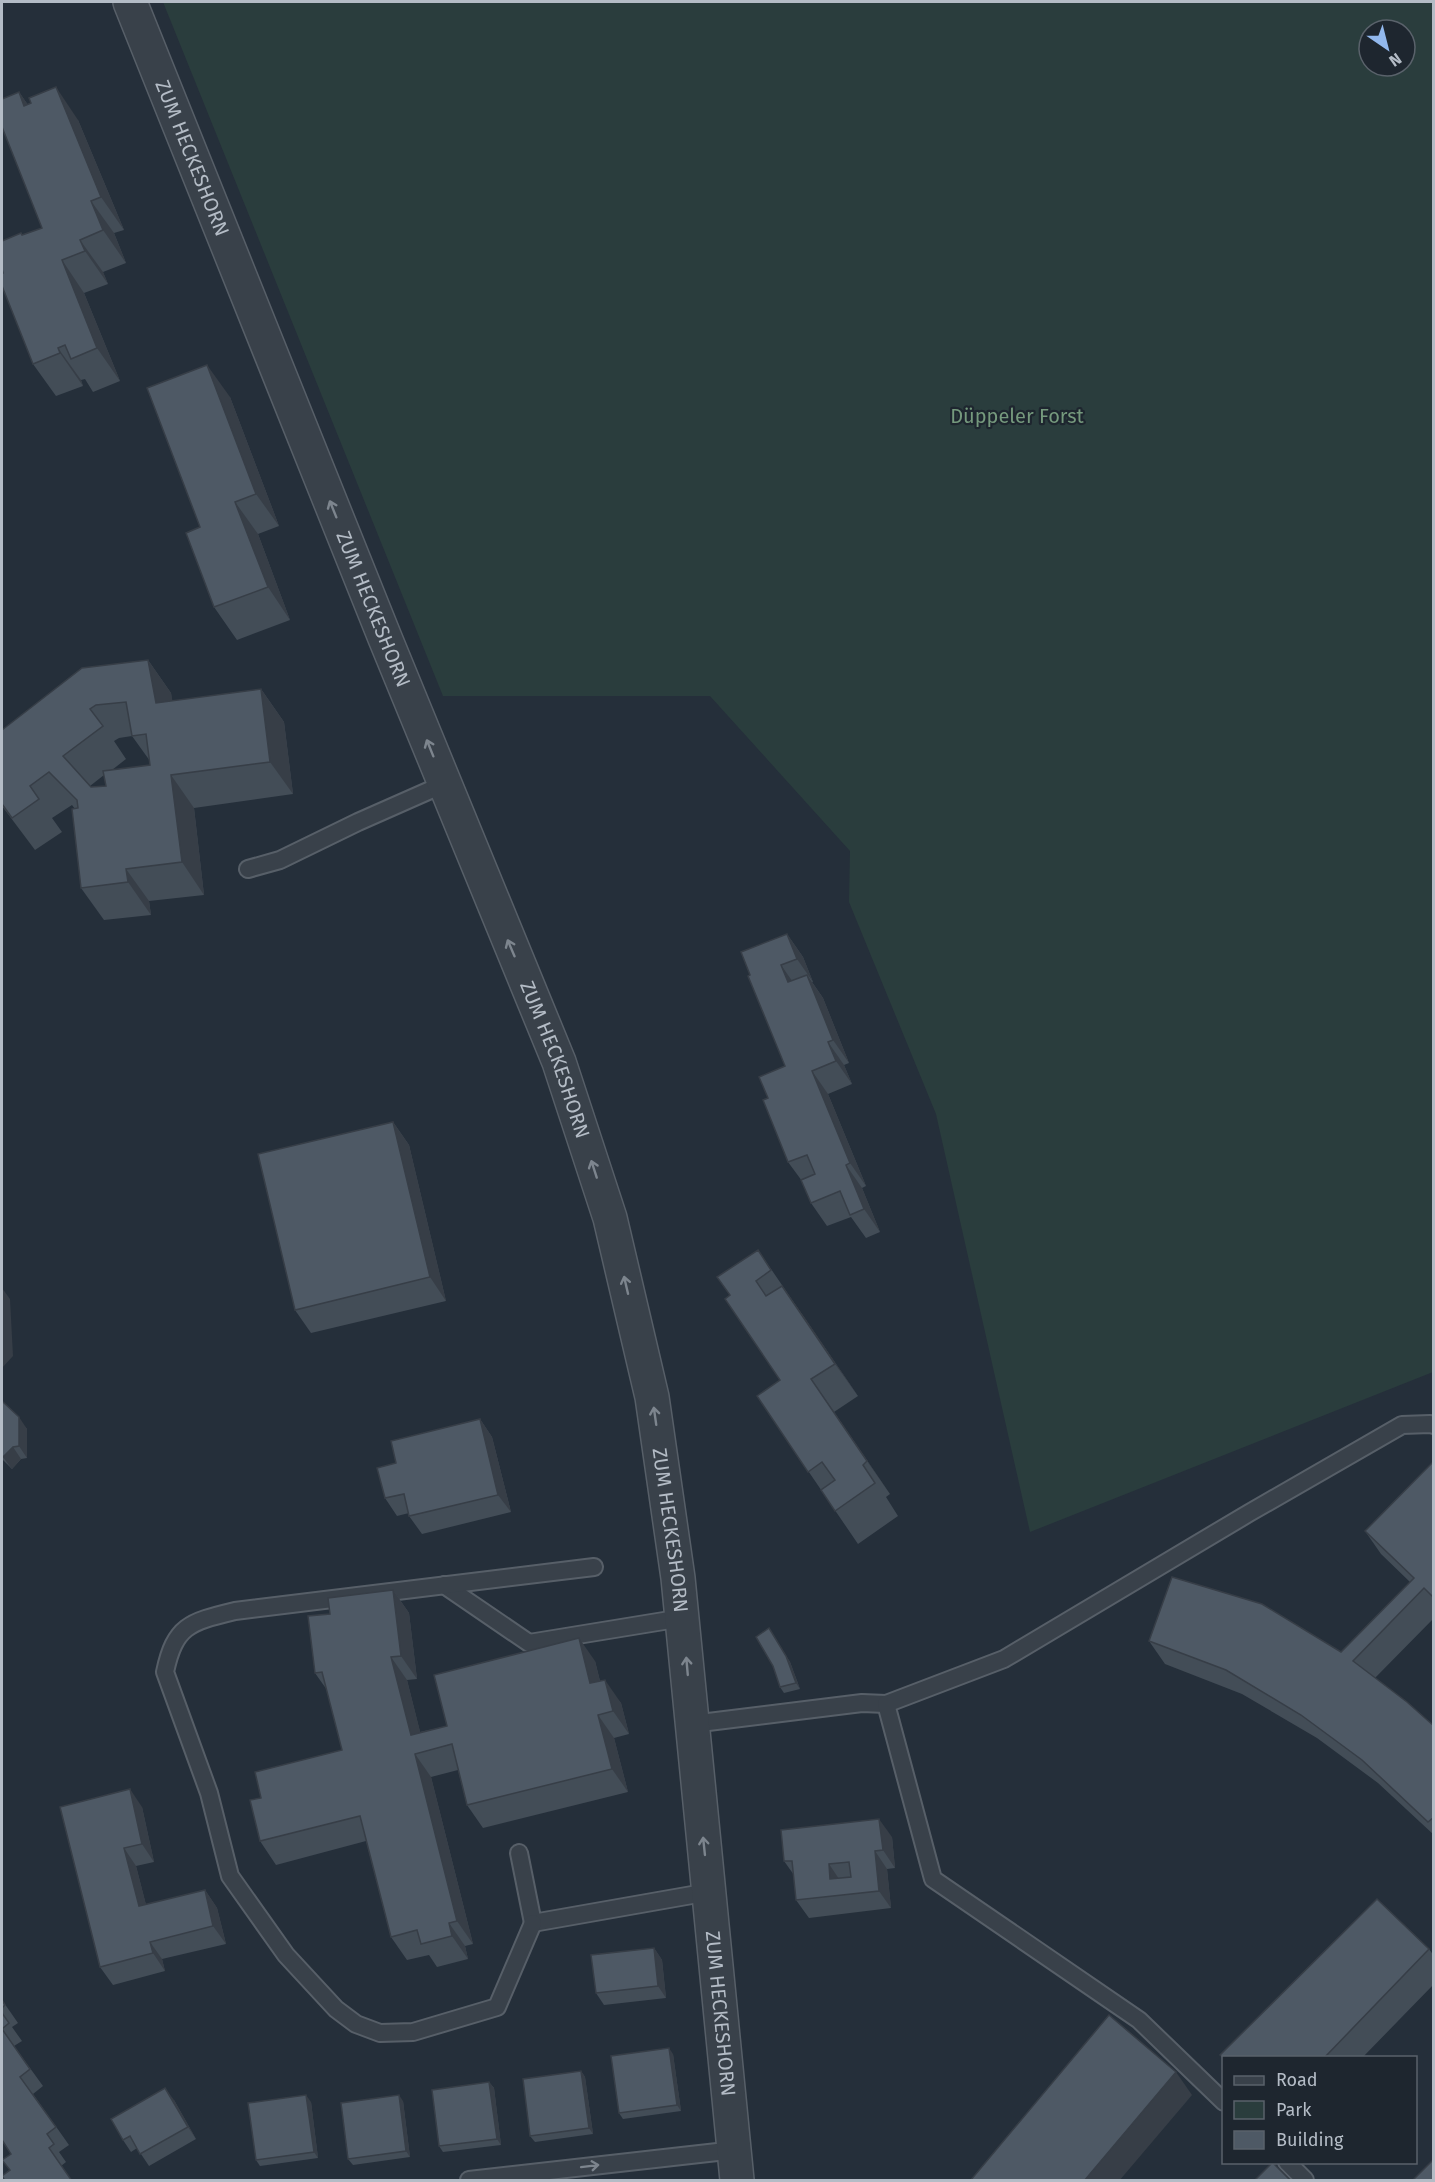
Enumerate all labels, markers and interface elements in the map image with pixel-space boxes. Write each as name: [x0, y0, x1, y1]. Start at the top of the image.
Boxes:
north arrow: [1357, 18, 1417, 78]
text: N: [1386, 49, 1405, 71]
street label: ZUM HECKESHORN: [150, 76, 235, 239]
park label: Düppeler Forst: [950, 404, 1085, 428]
one-way arrow: [327, 500, 338, 518]
street label: ZUM HECKESHORN: [331, 527, 416, 690]
one-way arrow: [424, 739, 435, 757]
one-way arrow: [505, 939, 516, 957]
street label: ZUM HECKESHORN: [515, 977, 595, 1141]
one-way arrow: [588, 1160, 599, 1179]
one-way arrow: [620, 1276, 632, 1295]
one-way arrow: [650, 1406, 661, 1426]
street label: ZUM HECKESHORN: [647, 1446, 693, 1614]
one-way arrow: [681, 1656, 692, 1676]
one-way arrow: [698, 1837, 709, 1856]
street label: ZUM HECKESHORN: [701, 1930, 741, 2097]
legend: [1222, 2056, 1417, 2164]
text: Road: [1276, 2069, 1318, 2091]
text: Park: [1276, 2099, 1312, 2121]
text: Building: [1276, 2129, 1344, 2151]
one-way arrow: [579, 2161, 599, 2172]

